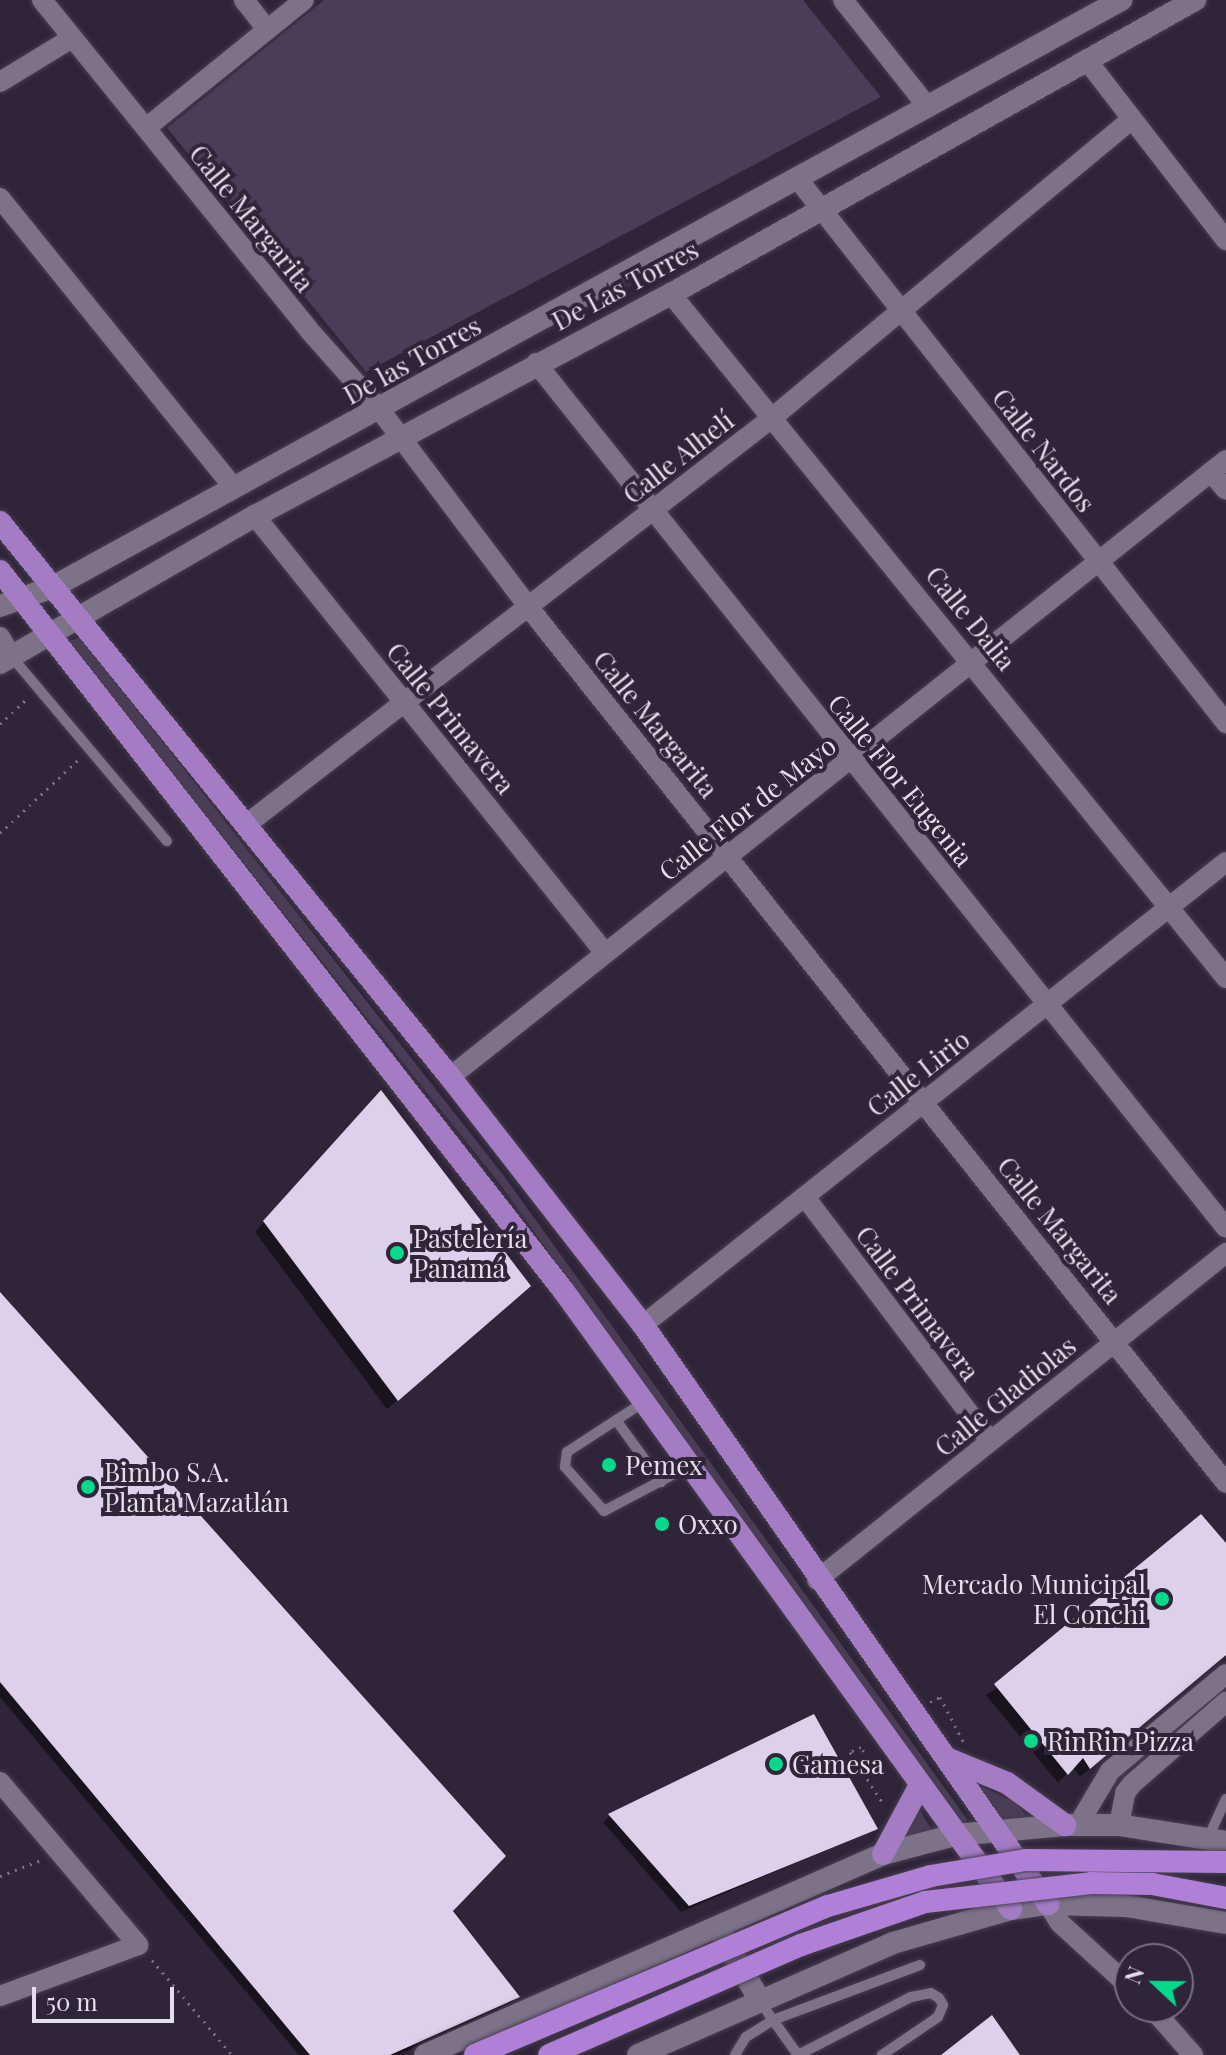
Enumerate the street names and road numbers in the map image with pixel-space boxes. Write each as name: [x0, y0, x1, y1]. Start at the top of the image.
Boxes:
street label: Calle Margarita: [183, 138, 321, 298]
street label: De Las Torres: [546, 233, 704, 337]
street label: De las Torres: [337, 309, 487, 411]
street label: Calle Nardos: [986, 382, 1102, 518]
street label: Calle Alhelí: [616, 404, 740, 510]
street label: Calle Dalia: [920, 560, 1022, 676]
street label: Calle Primavera: [380, 636, 522, 800]
street label: Calle Margarita: [587, 644, 725, 804]
street label: Calle Flor Eugenia: [822, 687, 980, 873]
street label: Calle Flor de Mayo: [652, 729, 842, 887]
street label: Calle Lirio: [861, 1023, 975, 1123]
street label: Calle Margarita: [991, 1150, 1129, 1310]
street label: Calle Primavera: [850, 1220, 986, 1386]
street label: Calle Gladiolas: [928, 1330, 1082, 1462]

